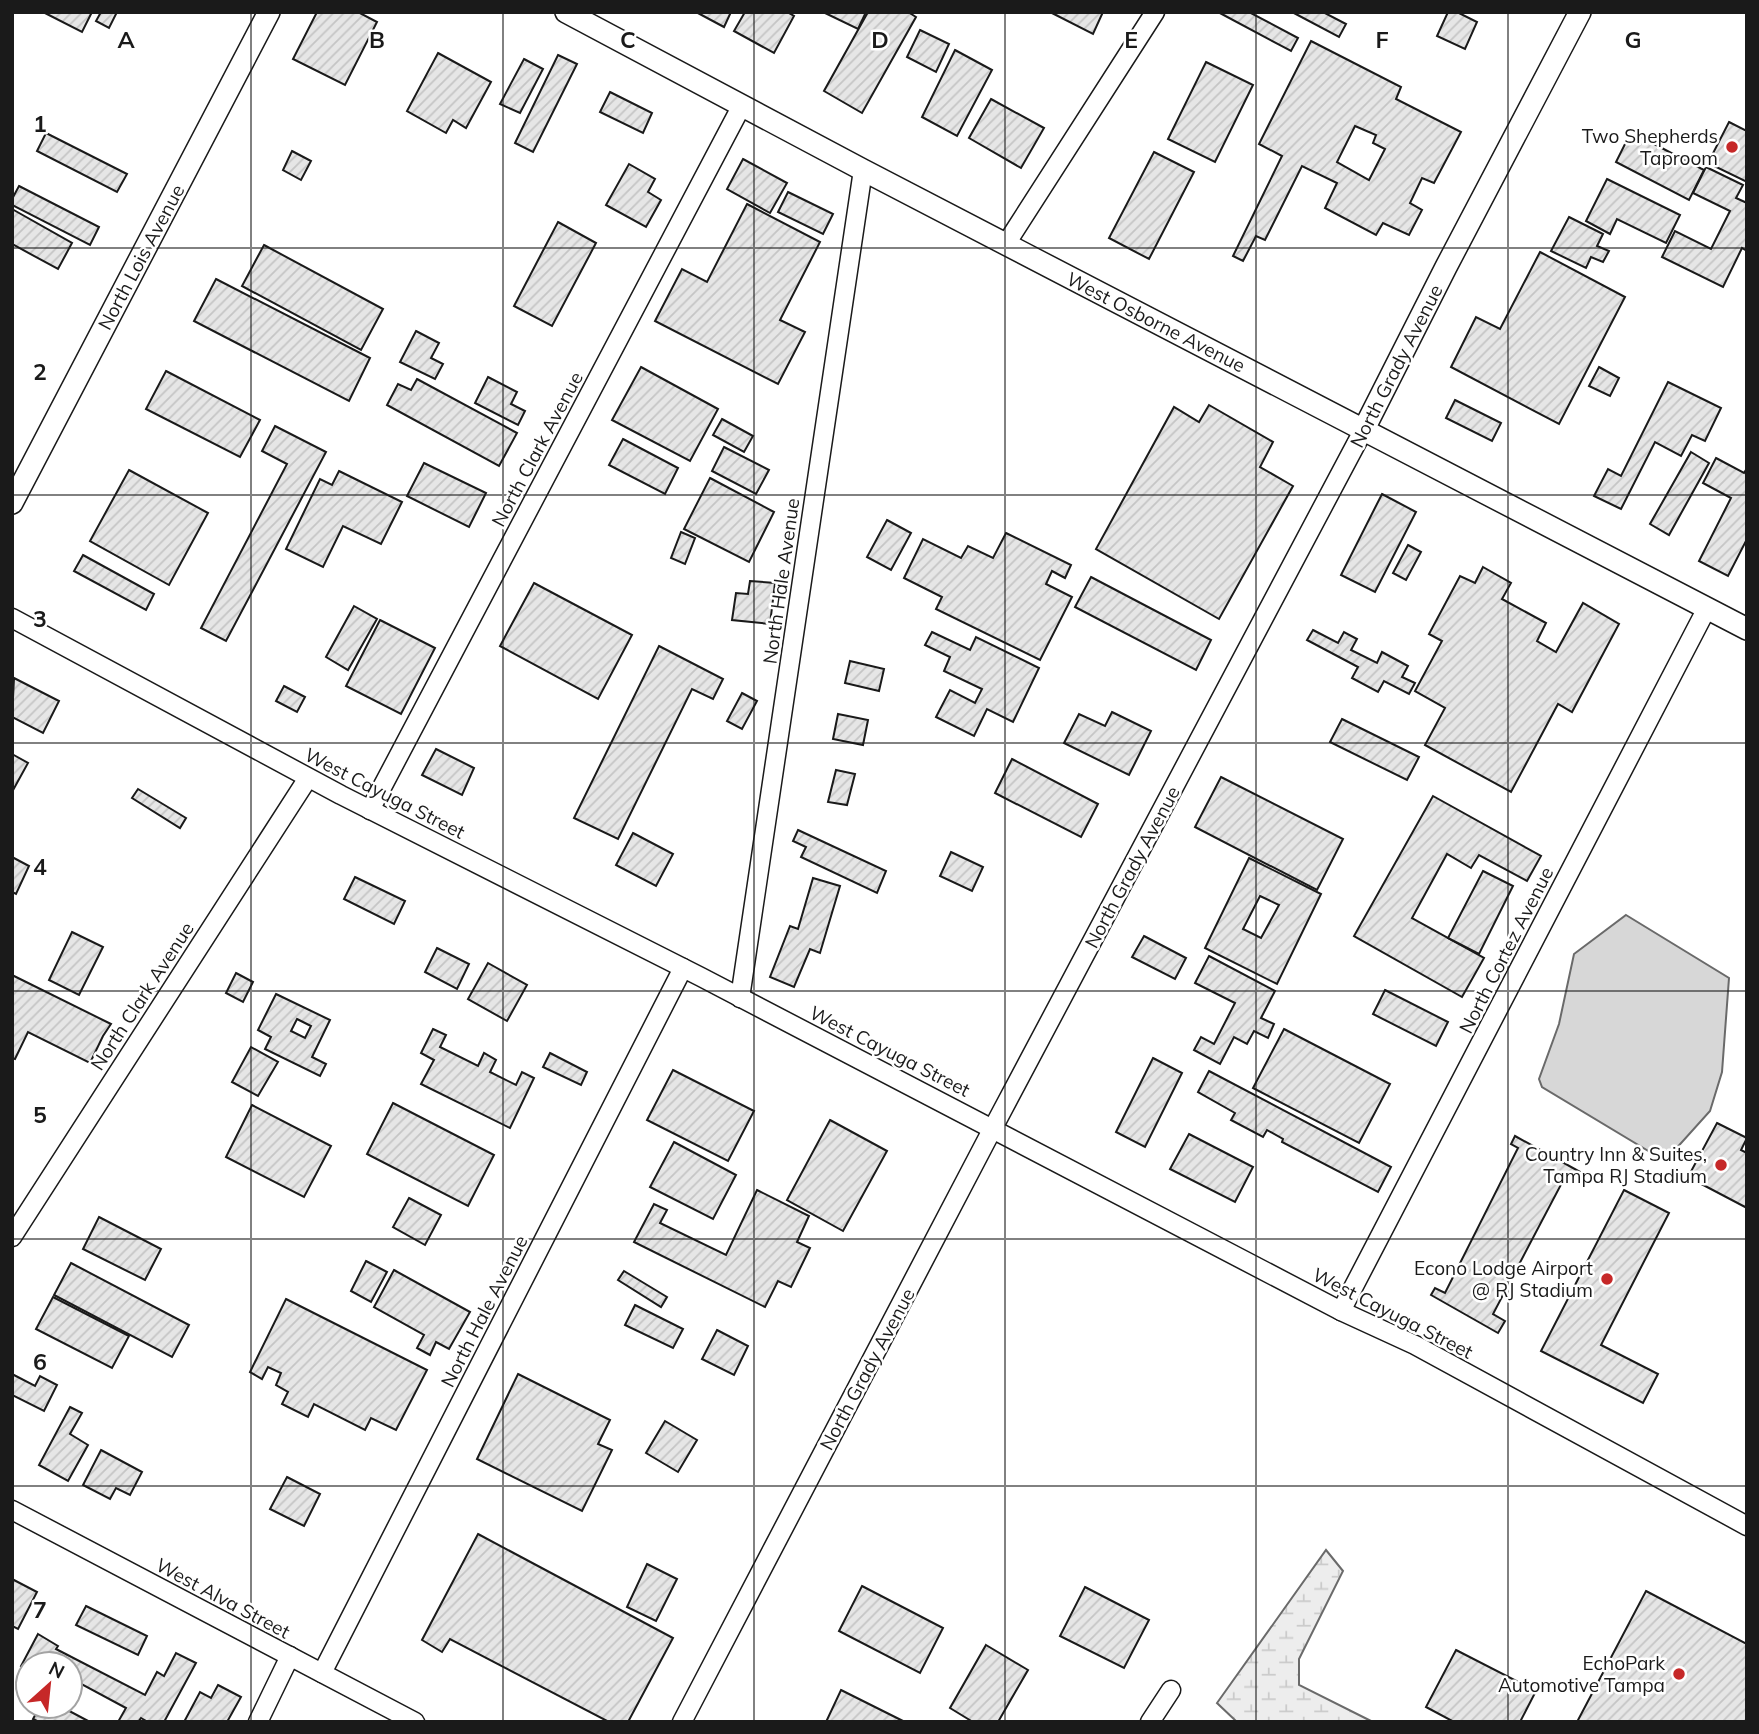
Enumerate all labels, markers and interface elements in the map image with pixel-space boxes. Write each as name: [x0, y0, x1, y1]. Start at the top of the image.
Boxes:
text: A: [117, 25, 135, 54]
text: B: [369, 25, 385, 54]
text: C: [620, 25, 636, 54]
text: D: [871, 25, 889, 54]
text: E: [1124, 25, 1138, 54]
text: F: [1375, 25, 1389, 54]
text: G: [1624, 25, 1642, 54]
text: 1: [33, 109, 47, 138]
place label: Two Shepherds Taproom: [1582, 124, 1718, 170]
marker: Two Shepherds Taproom: [1724, 139, 1740, 155]
street label: North Lois Avenue: [93, 180, 189, 334]
street label: West Osborne Avenue: [1063, 267, 1249, 377]
street label: North Grady Avenue: [1344, 280, 1448, 452]
text: 2: [33, 357, 47, 386]
street label: North Clark Avenue: [486, 367, 588, 531]
street label: North Hale Avenue: [757, 497, 805, 665]
text: 3: [33, 604, 47, 633]
street label: West Cayuga Street: [301, 742, 469, 844]
street label: North Grady Avenue: [1079, 782, 1185, 952]
text: 4: [33, 852, 47, 881]
street label: North Cortez Avenue: [1454, 863, 1558, 1037]
street label: North Clark Avenue: [85, 917, 199, 1075]
street label: West Cayuga Street: [806, 1000, 974, 1102]
text: 5: [33, 1100, 47, 1129]
place label: Country Inn & Suites, Tampa RJ Stadium: [1525, 1142, 1707, 1188]
marker: Country Inn & Suites, Tampa RJ Stadium: [1713, 1157, 1729, 1173]
street label: North Hale Avenue: [435, 1231, 533, 1391]
place label: Econo Lodge Airport @ RJ Stadium: [1414, 1256, 1593, 1302]
street label: West Cayuga Street: [1309, 1262, 1477, 1364]
marker: Econo Lodge Airport @ RJ Stadium: [1599, 1271, 1615, 1287]
street label: North Grady Avenue: [814, 1284, 920, 1454]
text: 6: [33, 1347, 47, 1376]
street label: West Alva Street: [152, 1553, 295, 1644]
text: 7: [33, 1595, 47, 1624]
north arrow: [14, 1650, 84, 1720]
place label: EchoPark Automotive Tampa: [1498, 1651, 1665, 1697]
text: N: [45, 1656, 69, 1684]
marker: EchoPark Automotive Tampa: [1671, 1666, 1687, 1682]

